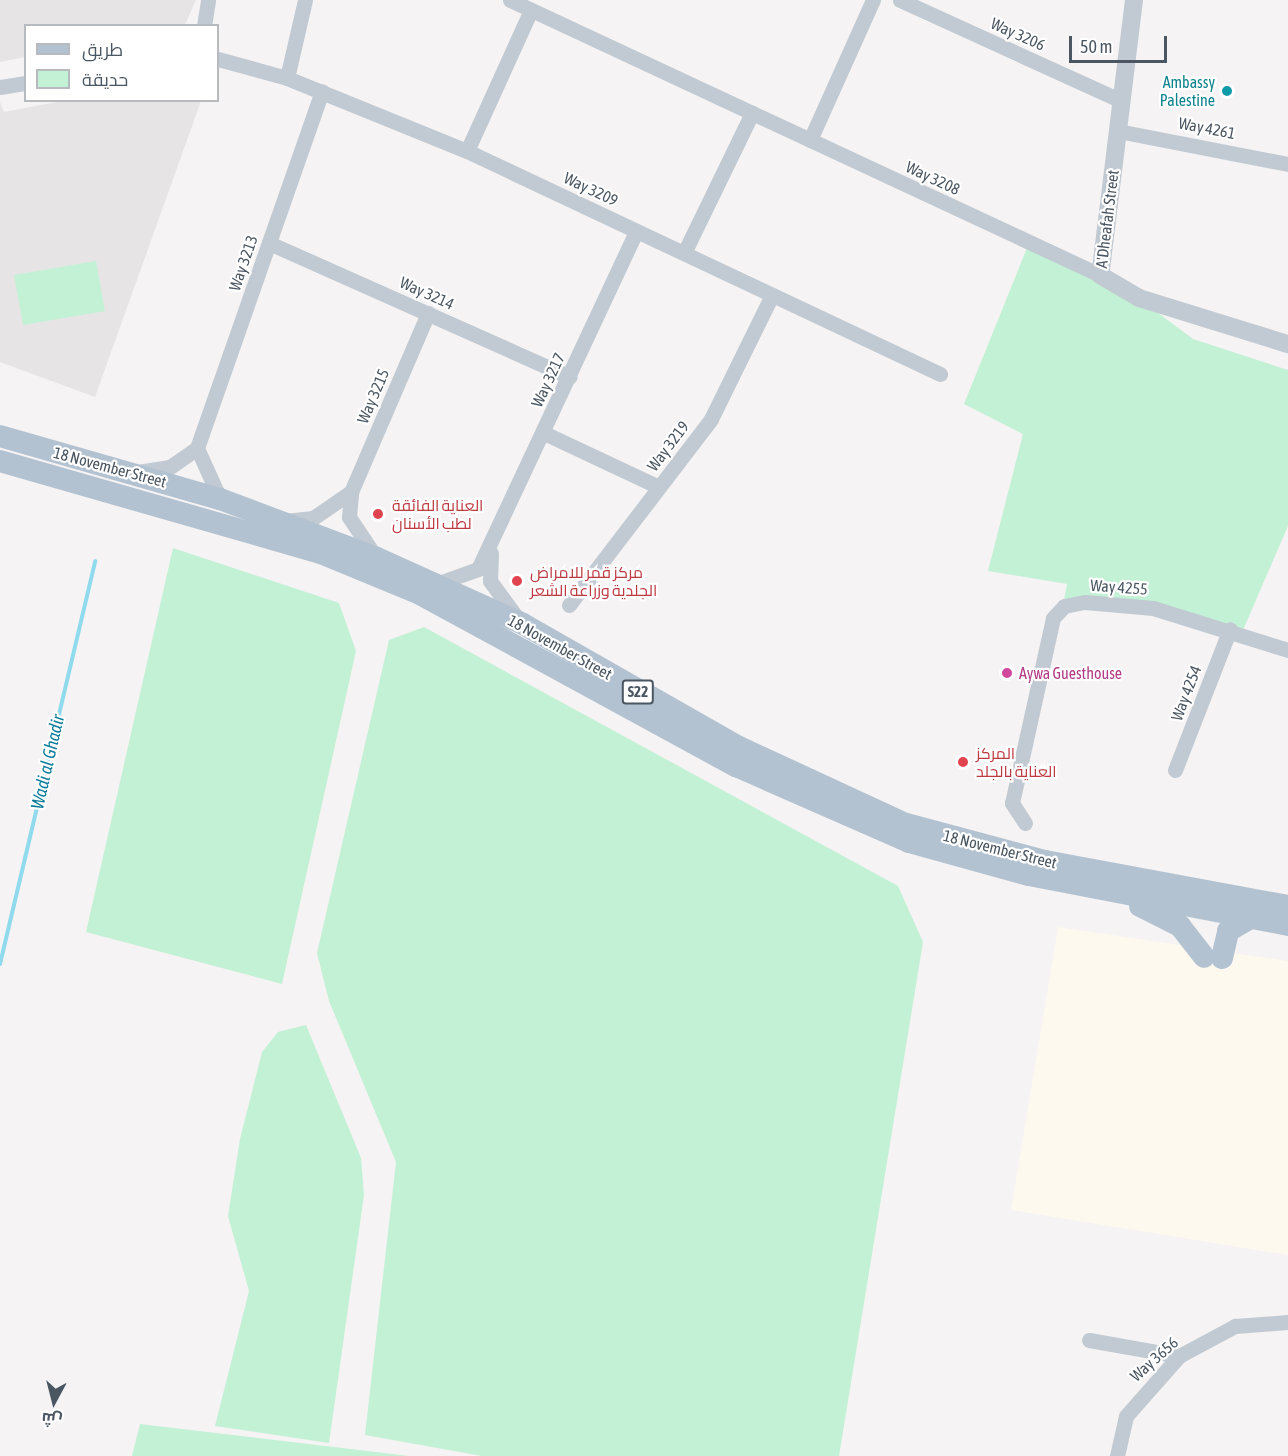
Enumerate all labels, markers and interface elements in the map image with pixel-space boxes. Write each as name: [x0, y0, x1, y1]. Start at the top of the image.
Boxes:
street label: Way 3206: [988, 14, 1048, 54]
legend: [24, 24, 219, 102]
scale bar: [1072, 24, 1170, 62]
text: 50 m: [1080, 36, 1112, 57]
text: طريق: [82, 39, 123, 60]
text: حديقة: [82, 69, 128, 90]
place label: Ambassy Palestine: [1160, 72, 1215, 110]
marker: Ambassy Palestine: [1220, 84, 1234, 98]
street label: Way 4261: [1177, 113, 1237, 143]
street label: Way 3208: [903, 157, 963, 199]
street label: Way 3209: [561, 168, 621, 210]
street label: A'Dheafah Street: [1091, 169, 1123, 269]
street label: Way 3213: [225, 233, 261, 293]
street label: Way 3214: [397, 273, 457, 313]
street label: Way 3217: [527, 350, 569, 410]
street label: Way 3215: [353, 366, 393, 426]
street label: Way 3219: [643, 417, 693, 475]
street label: 18 November Street: [51, 443, 169, 491]
place label: العناية الفائقة لطب الأسنان: [392, 495, 483, 533]
marker: العناية الفائقة لطب الأسنان: [369, 505, 387, 523]
place label: مركز قمر للامراض الجلدية وزراعة الشعر: [530, 562, 657, 600]
marker: مركز قمر للامراض الجلدية وزراعة الشعر: [508, 572, 526, 590]
street label: Way 4255: [1090, 575, 1148, 599]
street label: 18 November Street: [505, 610, 615, 684]
place label: Aywa Guesthouse: [1019, 663, 1122, 683]
street label: Way 4254: [1167, 663, 1205, 723]
marker: Aywa Guesthouse: [1000, 666, 1014, 680]
road number: S22: [622, 680, 654, 704]
water label: Wadi al Ghadir: [27, 713, 69, 811]
place label: المركز العناية بالجلد: [976, 743, 1057, 781]
marker: المركز العناية بالجلد: [954, 753, 972, 771]
street label: 18 November Street: [941, 826, 1059, 872]
street label: Way 3656: [1126, 1333, 1182, 1385]
north arrow: [24, 1372, 84, 1432]
text: ش: [41, 1410, 63, 1430]

